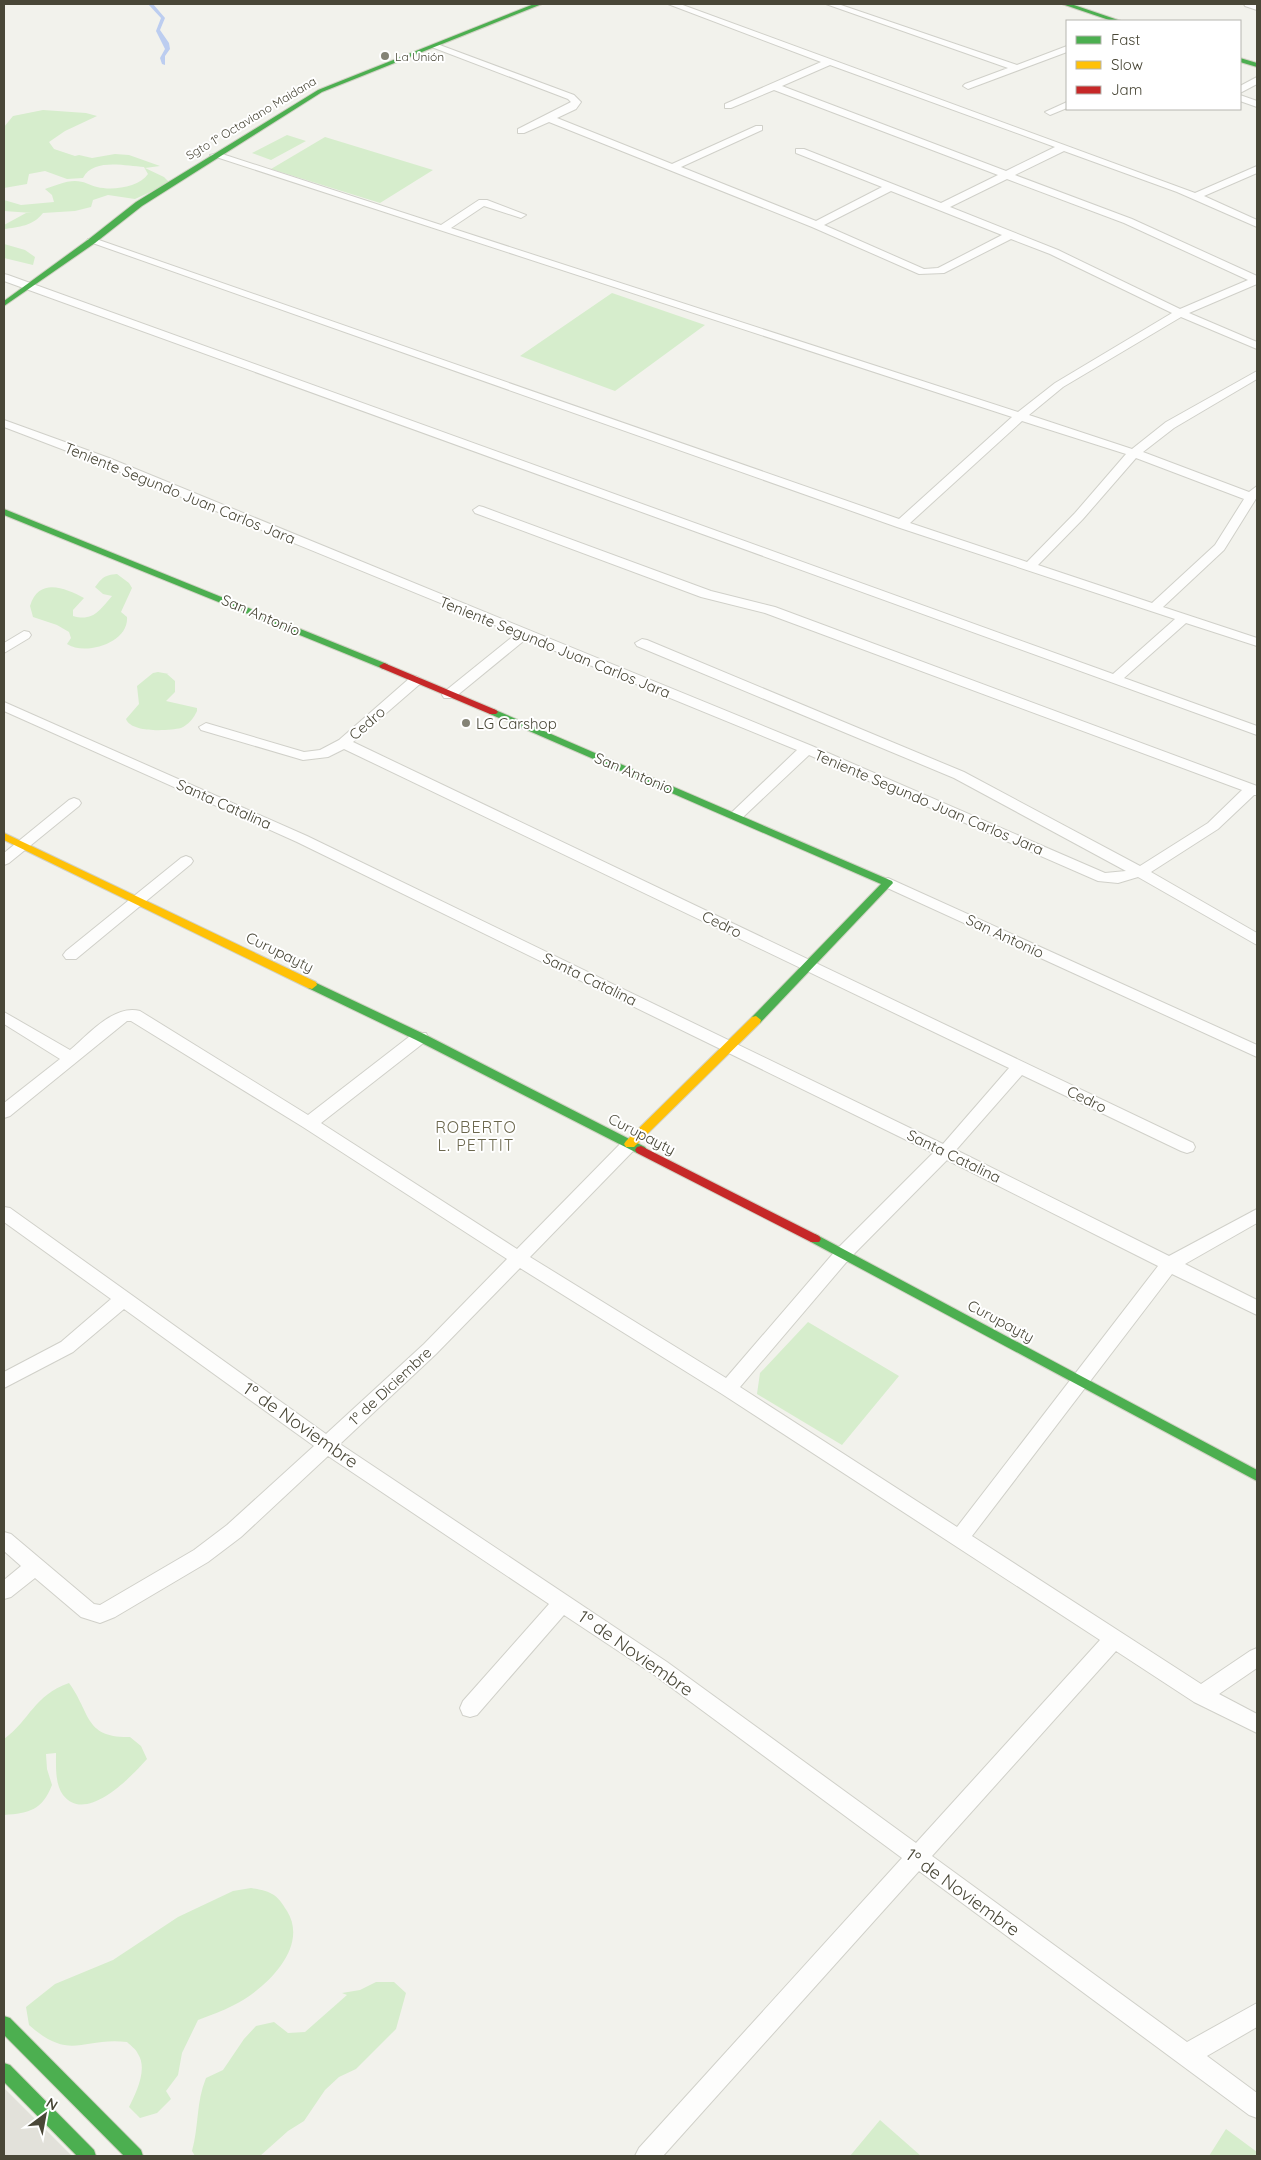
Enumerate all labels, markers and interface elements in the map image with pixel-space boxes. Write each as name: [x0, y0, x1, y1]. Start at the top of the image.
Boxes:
legend: [1066, 20, 1241, 110]
text: Fast: [1111, 30, 1140, 49]
place label: La Unión: [395, 49, 444, 64]
marker: La Unión: [379, 50, 391, 62]
text: Slow: [1111, 55, 1143, 74]
street label: Sgto 1° Octaviano Maidana: [183, 73, 319, 163]
text: Jam: [1111, 80, 1142, 99]
street label: Teniente Segundo Juan Carlos Jara: [62, 438, 298, 548]
street label: San Antonio: [219, 590, 303, 640]
street label: Teniente Segundo Juan Carlos Jara: [437, 592, 673, 702]
street label: Cedro: [345, 702, 389, 744]
place label: LG Carshop: [476, 714, 557, 733]
marker: LG Carshop: [460, 717, 472, 729]
street label: Teniente Segundo Juan Carlos Jara: [811, 745, 1047, 859]
street label: San Antonio: [592, 748, 676, 798]
street label: Santa Catalina: [174, 775, 274, 833]
street label: Cedro: [699, 906, 745, 942]
street label: San Antonio: [963, 910, 1047, 962]
street label: Curupayty: [243, 927, 317, 977]
street label: Santa Catalina: [540, 948, 640, 1010]
street label: Cedro: [1064, 1081, 1110, 1117]
street label: Curupayty: [605, 1109, 679, 1159]
district label: ROBERTO L. PETTIT: [435, 1117, 517, 1155]
street label: Santa Catalina: [904, 1125, 1004, 1187]
street label: Curupayty: [964, 1295, 1038, 1347]
street label: 1º de Diciembre: [345, 1343, 435, 1429]
street label: 1º de Noviembre: [239, 1377, 363, 1473]
street label: 1º de Noviembre: [574, 1605, 698, 1701]
street label: 1º de Noviembre: [902, 1843, 1024, 1941]
north arrow: [20, 2090, 70, 2140]
text: N: [43, 2094, 61, 2114]

